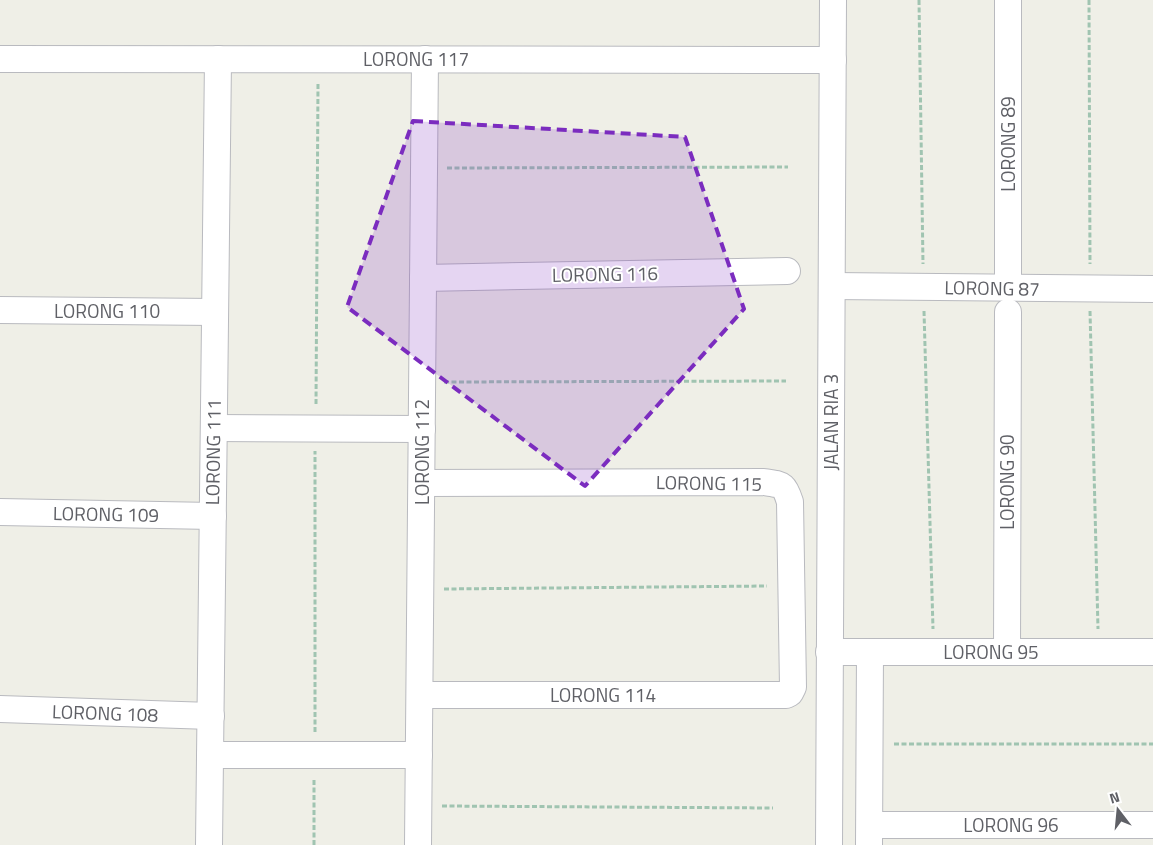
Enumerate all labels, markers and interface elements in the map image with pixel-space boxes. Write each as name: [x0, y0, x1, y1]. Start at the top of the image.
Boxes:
street label: LORONG 117: [363, 44, 469, 73]
street label: LORONG 89: [993, 96, 1022, 192]
street label: LORONG 116: [552, 258, 658, 289]
street label: LORONG 87: [944, 272, 1040, 303]
street label: LORONG 110: [54, 296, 160, 325]
street label: JALAN RIA 3: [816, 374, 845, 470]
street label: LORONG 111: [197, 399, 228, 505]
street label: LORONG 112: [407, 399, 436, 505]
street label: LORONG 90: [992, 434, 1021, 530]
street label: LORONG 115: [656, 467, 762, 498]
street label: LORONG 109: [53, 498, 159, 529]
street label: LORONG 95: [943, 637, 1039, 666]
street label: LORONG 114: [550, 680, 656, 709]
street label: LORONG 108: [51, 696, 159, 729]
north arrow: [1093, 785, 1143, 835]
text: N: [1107, 786, 1122, 808]
street label: LORONG 96: [963, 810, 1059, 839]

